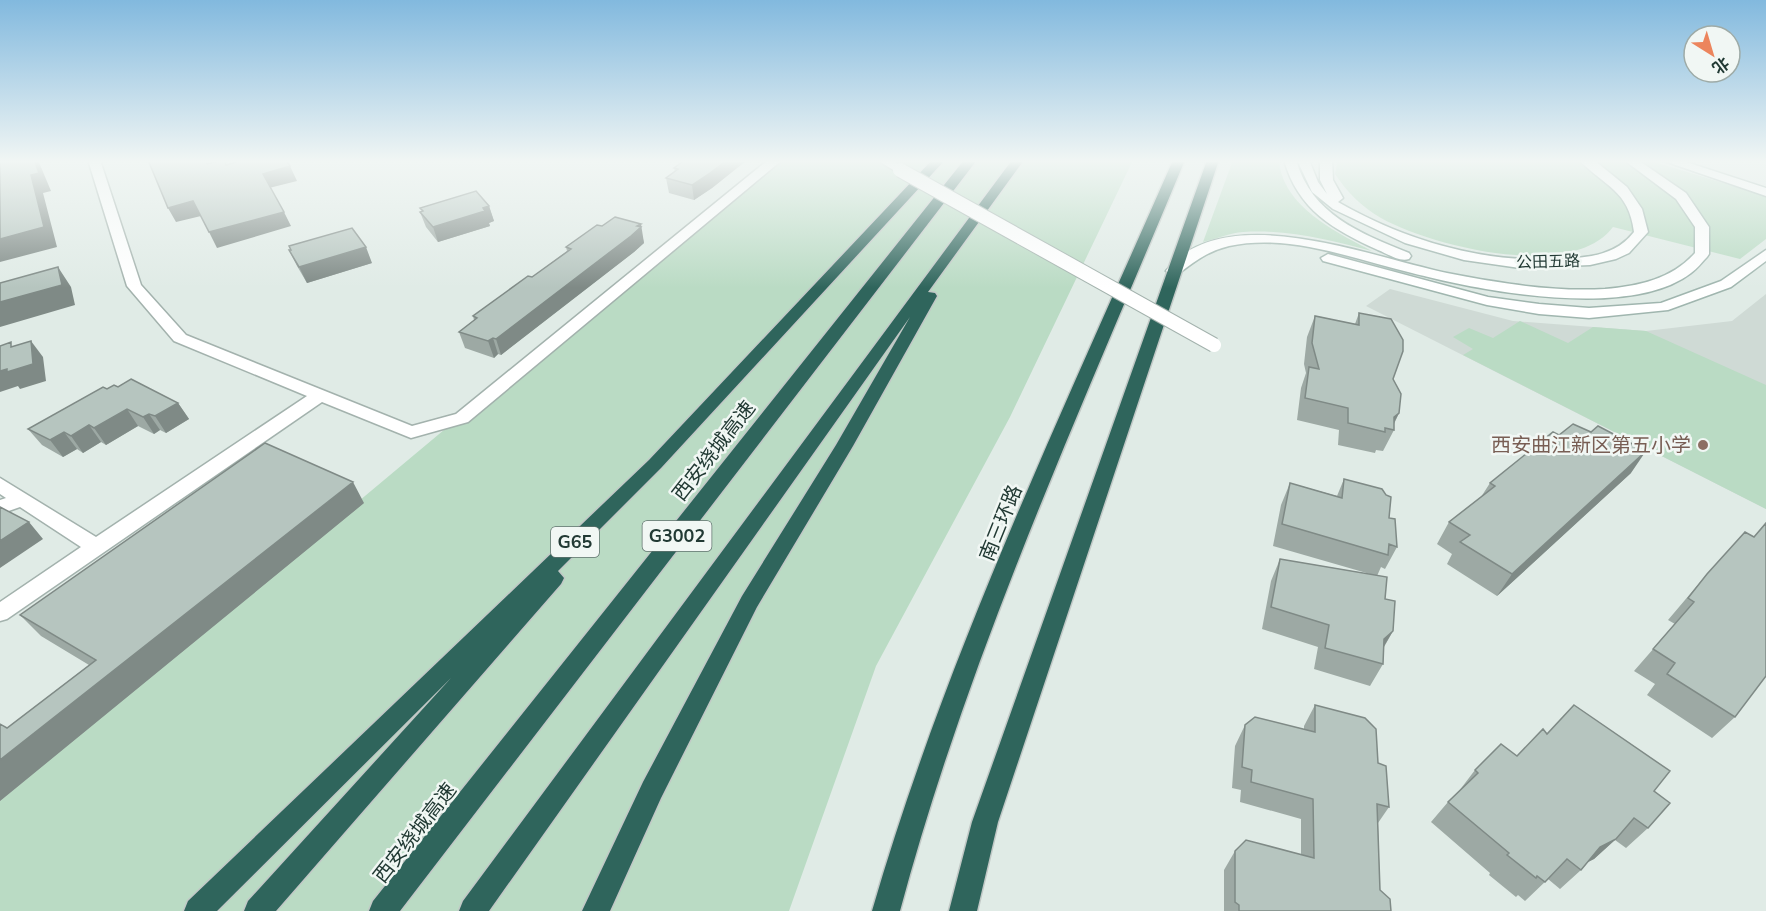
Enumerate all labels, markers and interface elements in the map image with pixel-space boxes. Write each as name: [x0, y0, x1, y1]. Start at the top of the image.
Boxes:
north arrow: [1682, 24, 1742, 84]
text: 北: [1707, 52, 1733, 79]
street label: 公田五路: [1516, 250, 1580, 274]
street label: 西安绕城高速: [666, 395, 762, 507]
place label: 西安曲江新区第五小学: [1491, 432, 1691, 459]
marker: 西安曲江新区第五小学: [1696, 438, 1710, 452]
street label: 南三环路: [973, 481, 1029, 565]
road number: G3002: [642, 521, 712, 551]
road number: G65: [551, 527, 599, 557]
street label: 西安绕城高速: [367, 777, 463, 889]

